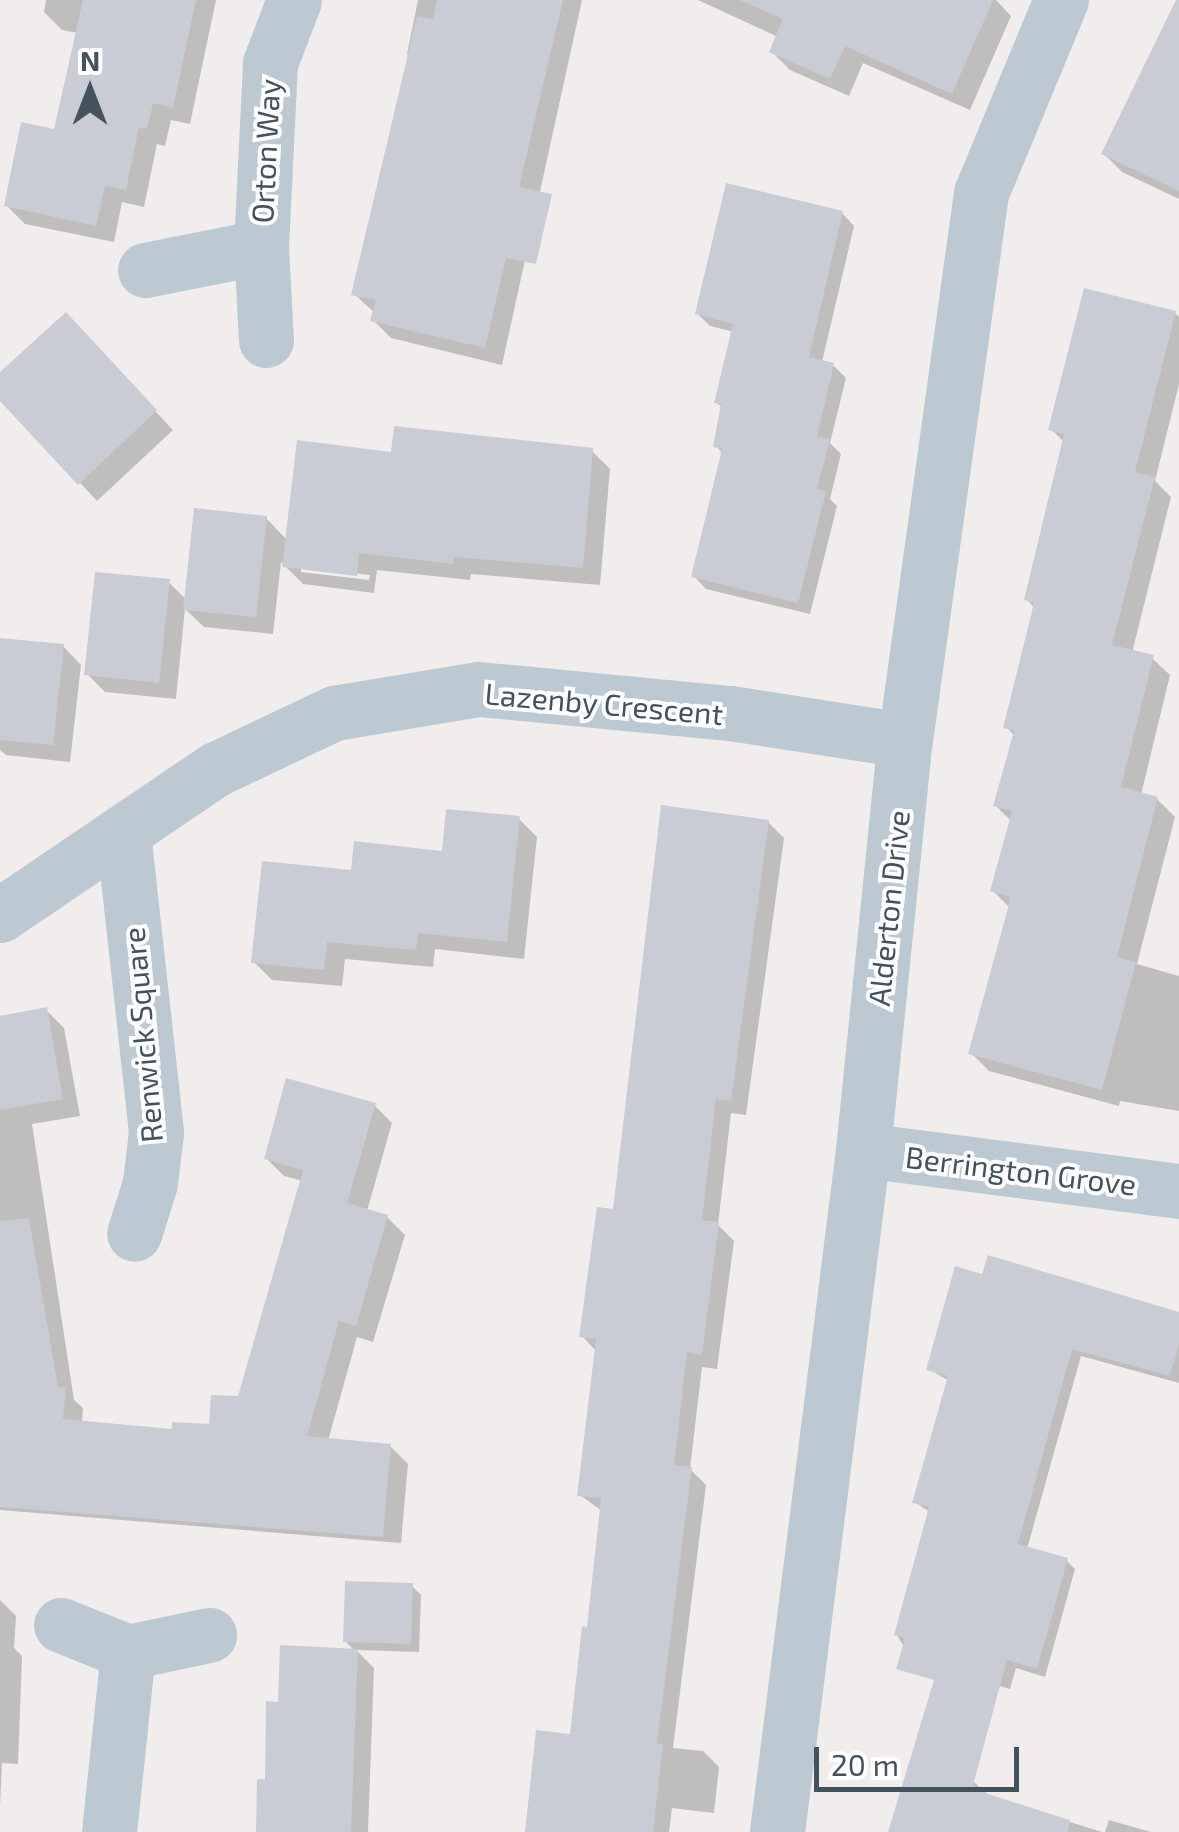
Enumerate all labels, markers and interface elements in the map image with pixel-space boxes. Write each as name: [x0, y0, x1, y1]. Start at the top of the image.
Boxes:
north arrow: [40, 40, 140, 140]
text: N: [80, 43, 100, 77]
street label: Orton Way: [243, 78, 287, 224]
street label: Lazenby Crescent: [483, 675, 725, 731]
street label: Alderton Drive: [860, 808, 916, 1008]
street label: Renwick Square: [115, 926, 169, 1144]
street label: Berrington Grove: [904, 1138, 1138, 1202]
scale bar: [819, 1727, 1024, 1789]
text: 20 m: [831, 1746, 899, 1782]

